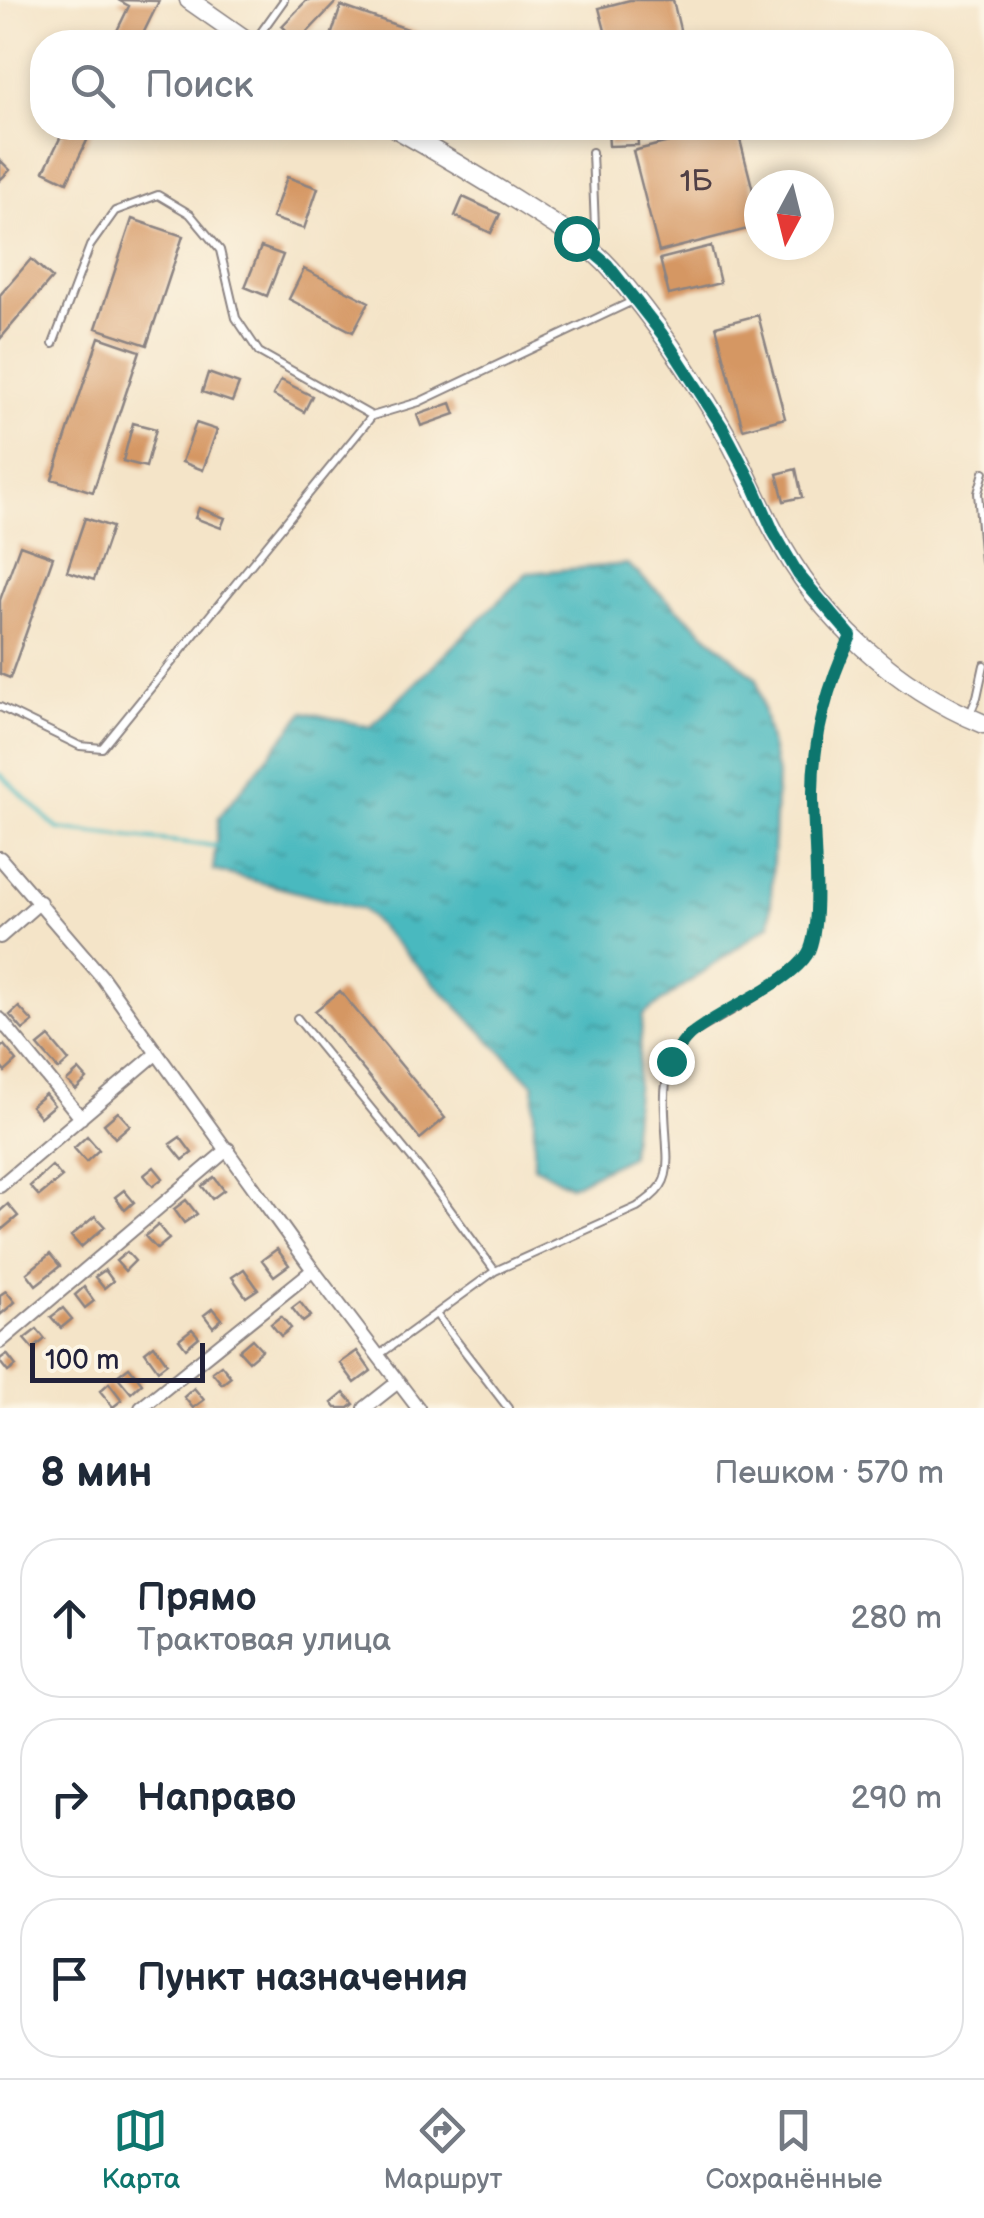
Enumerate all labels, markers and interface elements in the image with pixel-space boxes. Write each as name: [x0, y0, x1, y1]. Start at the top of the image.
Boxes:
search box: [30, 30, 954, 140]
icon: search: [65, 58, 120, 113]
text: Поиск: [145, 63, 253, 108]
house number: 1Б: [680, 164, 712, 200]
north arrow: [744, 170, 834, 260]
route start: [554, 216, 600, 262]
route end: [649, 1039, 695, 1085]
scale bar: [30, 1338, 205, 1382]
text: 100 m: [45, 1344, 119, 1377]
text: 8 мин: [40, 1448, 153, 1499]
text: Пешком · 570 m: [714, 1454, 944, 1493]
text: Прямо: [137, 1576, 256, 1621]
icon: ahead: [42, 1591, 97, 1646]
text: 280 m: [851, 1599, 942, 1638]
text: Трактовая улица: [137, 1621, 391, 1660]
icon: right: [42, 1771, 97, 1826]
text: Направо: [137, 1776, 296, 1821]
text: 290 m: [851, 1779, 942, 1818]
icon: arrive: [42, 1951, 97, 2006]
text: Пункт назначения: [137, 1956, 468, 2001]
tab: Карта: [102, 2103, 180, 2196]
tab: Маршрут: [383, 2103, 502, 2196]
tab: Сохранённые: [706, 2103, 882, 2196]

